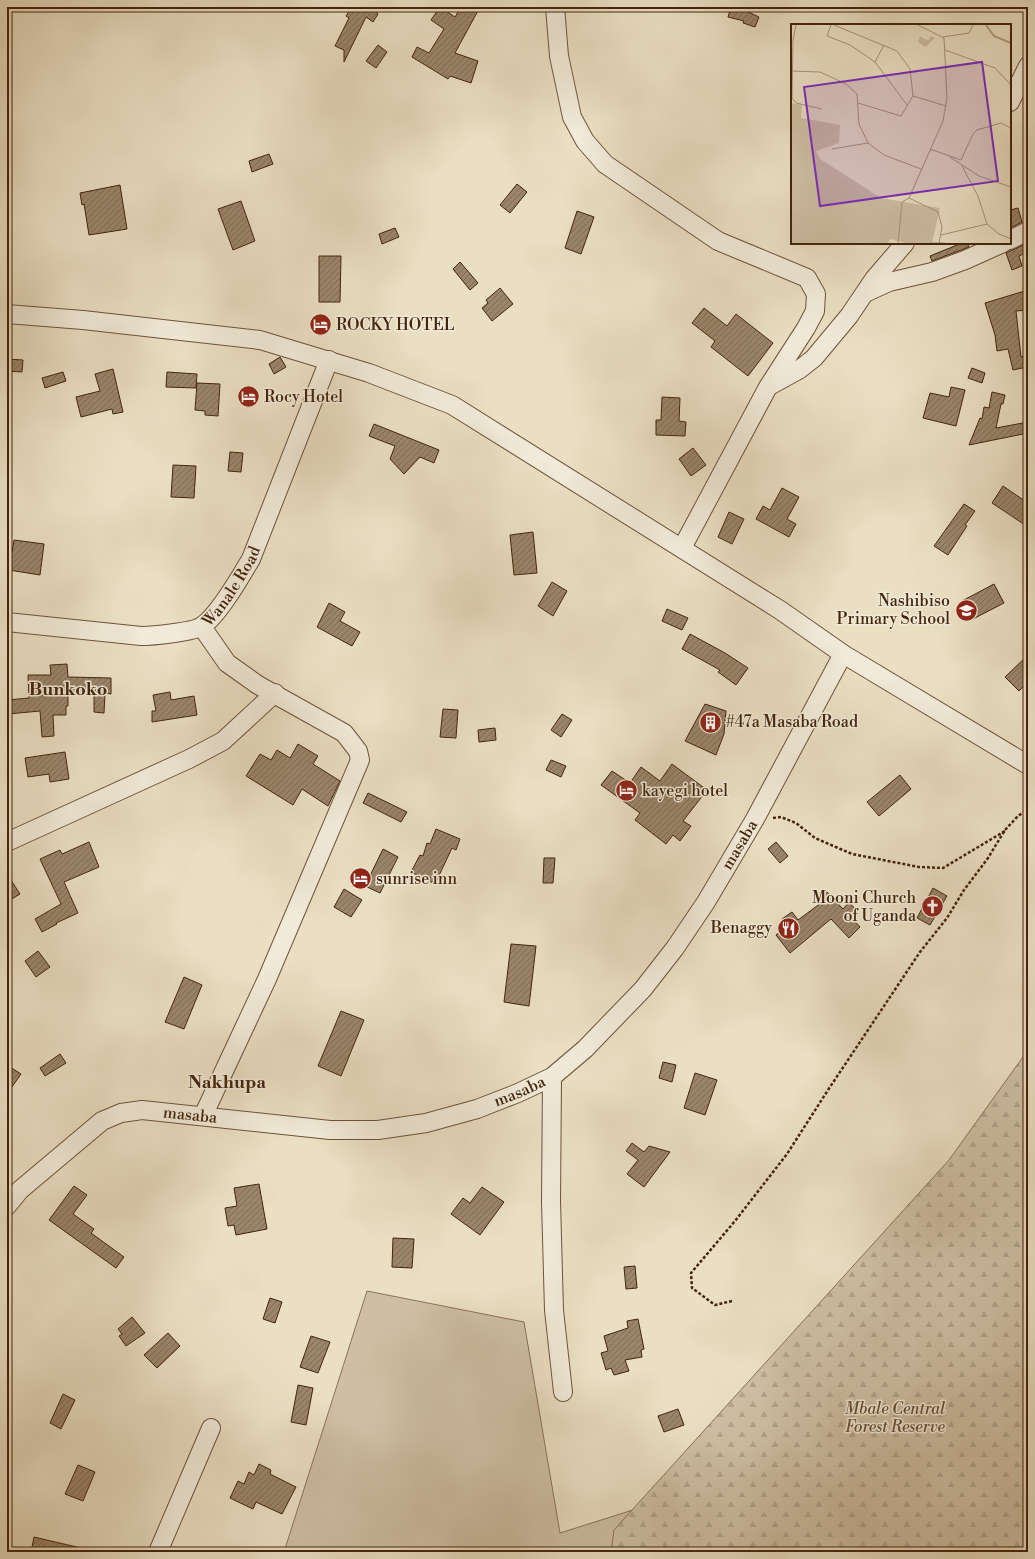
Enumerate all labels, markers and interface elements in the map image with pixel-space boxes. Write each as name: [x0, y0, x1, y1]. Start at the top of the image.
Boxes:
inset map: [791, 24, 1011, 244]
hotel icon: ROCKY HOTEL: [307, 312, 333, 338]
place label: ROCKY HOTEL: [336, 315, 455, 335]
hotel icon: Rocy Hotel: [235, 384, 261, 410]
place label: Rocy Hotel: [264, 387, 343, 407]
street label: Wanale Road: [197, 543, 265, 632]
place label: Nashibiso Primary School: [836, 591, 950, 629]
school or university icon: Nashibiso Primary School: [953, 597, 979, 623]
district label: Bunkoko: [29, 678, 107, 701]
building icon: #47a Masaba Road: [697, 709, 723, 735]
place label: #47a Masaba Road: [726, 712, 858, 732]
hotel icon: kayegi hotel: [614, 778, 640, 804]
place label: kayegi hotel: [642, 781, 728, 801]
street label: masaba: [717, 816, 763, 874]
hotel icon: sunrise inn: [348, 866, 374, 892]
place label: sunrise inn: [376, 869, 457, 889]
place label: Mooni Church of Uganda: [812, 888, 917, 926]
church icon: Mooni Church of Uganda: [919, 894, 945, 920]
restaurant icon: Benaggy: [775, 915, 801, 941]
place label: Benaggy: [710, 918, 772, 938]
district label: Nakhupa: [188, 1071, 266, 1094]
street label: masaba: [491, 1071, 549, 1112]
street label: masaba: [162, 1102, 219, 1128]
park label: Mbale Central Forest Reserve: [845, 1399, 946, 1437]

